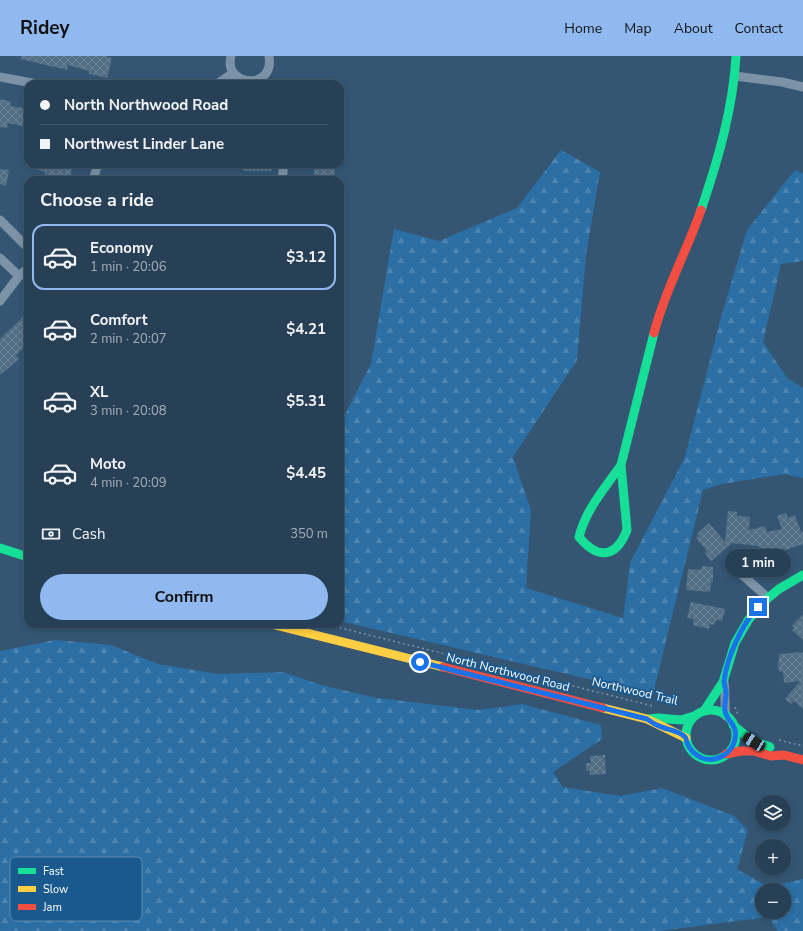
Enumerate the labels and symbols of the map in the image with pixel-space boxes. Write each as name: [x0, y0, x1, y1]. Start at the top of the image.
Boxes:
callout: 1 min: [725, 549, 791, 577]
route end: [749, 598, 767, 616]
street label: North Northwood Road: [445, 649, 571, 695]
route start: [411, 653, 429, 671]
street label: Northwood Trail: [590, 673, 680, 709]
car: [741, 731, 767, 753]
legend: [10, 857, 142, 921]
text: Fast: [43, 864, 64, 879]
text: Slow: [43, 882, 68, 897]
text: Jam: [42, 900, 62, 915]

